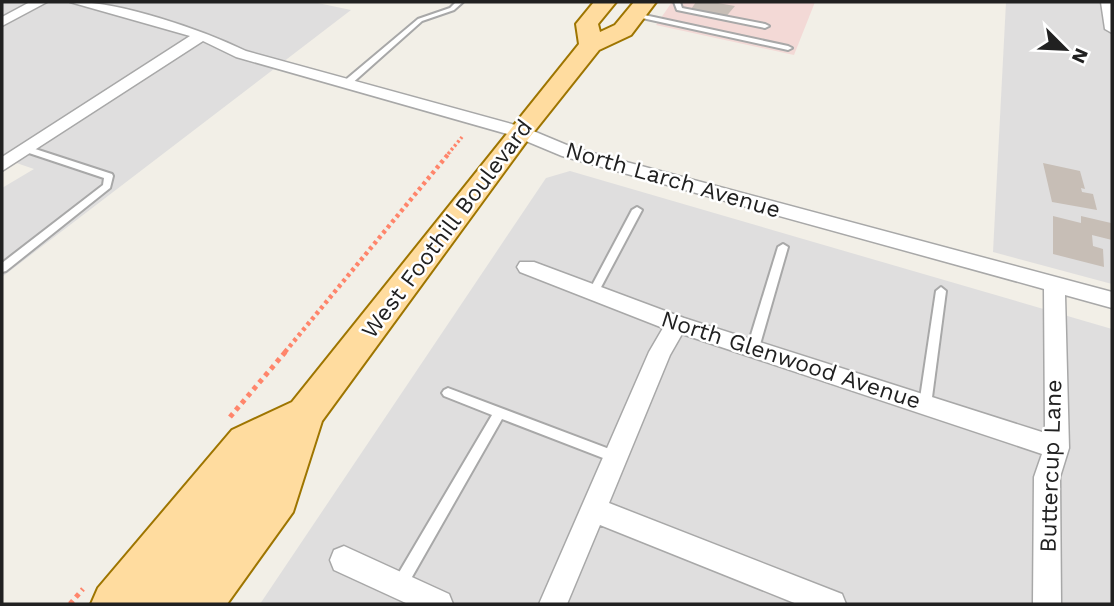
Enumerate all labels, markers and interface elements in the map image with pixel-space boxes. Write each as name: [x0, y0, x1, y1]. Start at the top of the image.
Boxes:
north arrow: [1030, 14, 1100, 84]
text: N: [1067, 45, 1093, 67]
street label: West Foothill Boulevard: [356, 114, 538, 344]
street label: North Larch Avenue: [563, 136, 783, 224]
street label: North Glenwood Avenue: [658, 305, 924, 415]
street label: Buttercup Lane: [1034, 379, 1068, 553]

